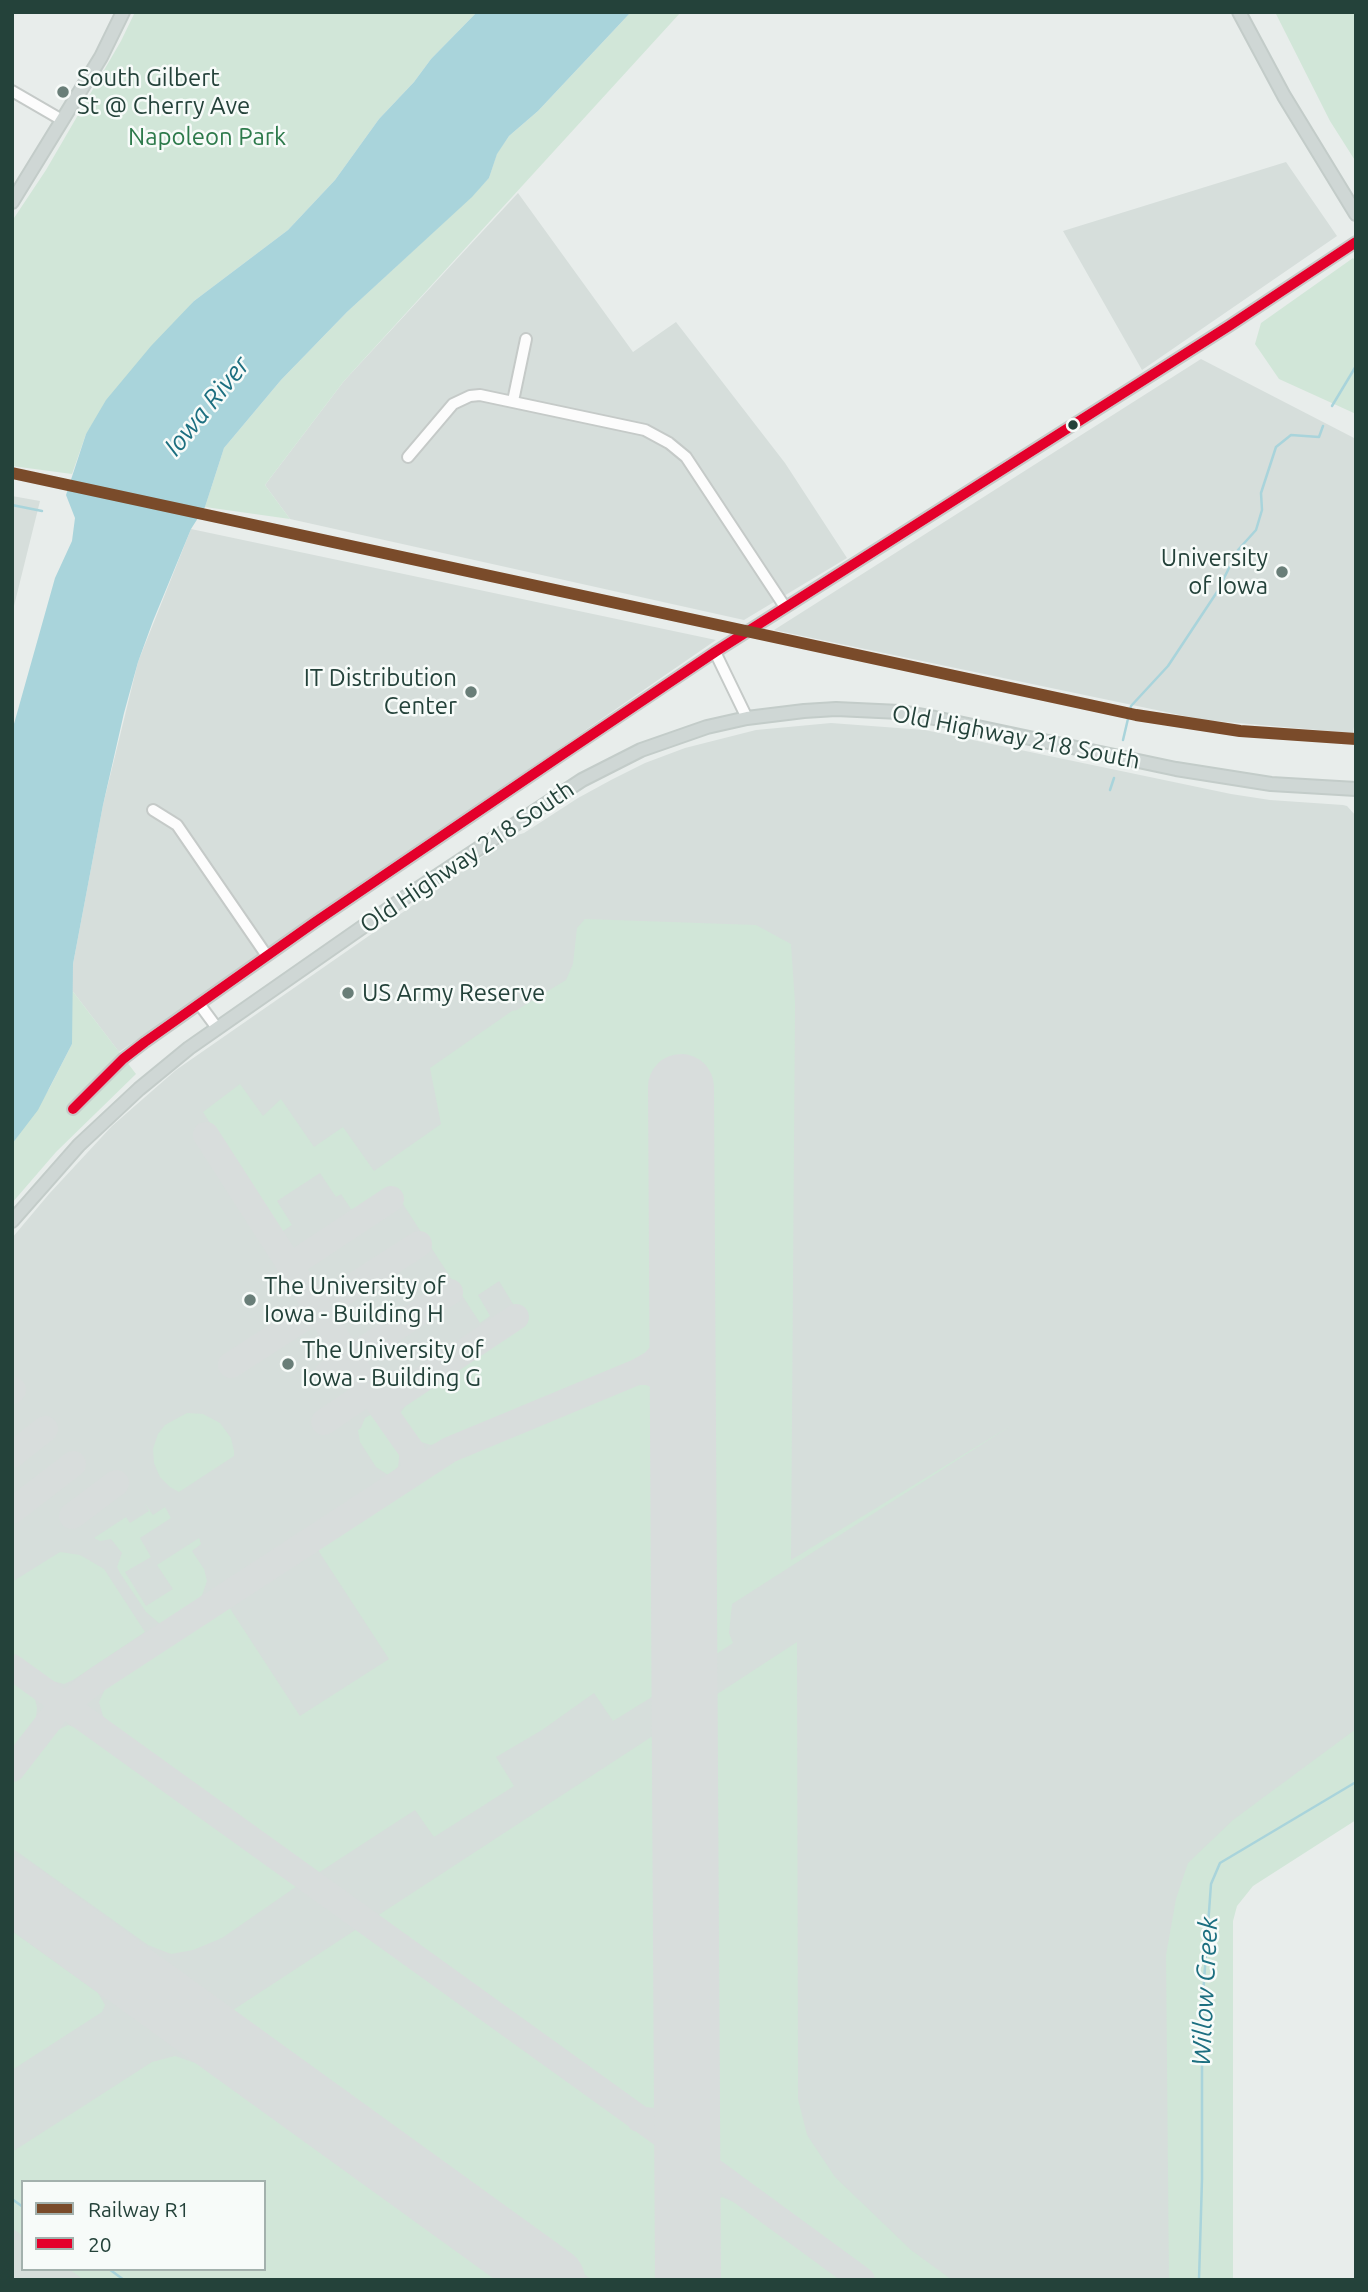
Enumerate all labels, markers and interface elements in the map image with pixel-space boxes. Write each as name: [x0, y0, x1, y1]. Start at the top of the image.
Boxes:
place label: South Gilbert St @ Cherry Ave: [77, 64, 250, 120]
marker: South Gilbert St @ Cherry Ave: [55, 84, 71, 100]
park label: Napoleon Park: [128, 123, 286, 151]
water label: Iowa River: [158, 350, 256, 462]
unlabelled marker: [1066, 418, 1080, 432]
place label: University of Iowa: [1161, 544, 1268, 600]
marker: University of Iowa: [1274, 564, 1290, 580]
place label: IT Distribution Center: [304, 664, 457, 720]
marker: IT Distribution Center: [463, 684, 479, 700]
street label: Old Highway 218 South: [890, 699, 1142, 775]
street label: Old Highway 218 South: [354, 775, 580, 939]
place label: US Army Reserve: [362, 979, 545, 1007]
marker: US Army Reserve: [340, 985, 356, 1001]
place label: The University of Iowa - Building H: [264, 1272, 446, 1328]
marker: The University of Iowa - Building H: [242, 1292, 258, 1308]
place label: The University of Iowa - Building G: [302, 1336, 484, 1392]
marker: The University of Iowa - Building G: [280, 1356, 296, 1372]
water label: Willow Creek: [1185, 1915, 1225, 2067]
legend: [21, 2180, 266, 2271]
text: Railway R1: [88, 2197, 189, 2221]
text: 20: [88, 2232, 112, 2256]

